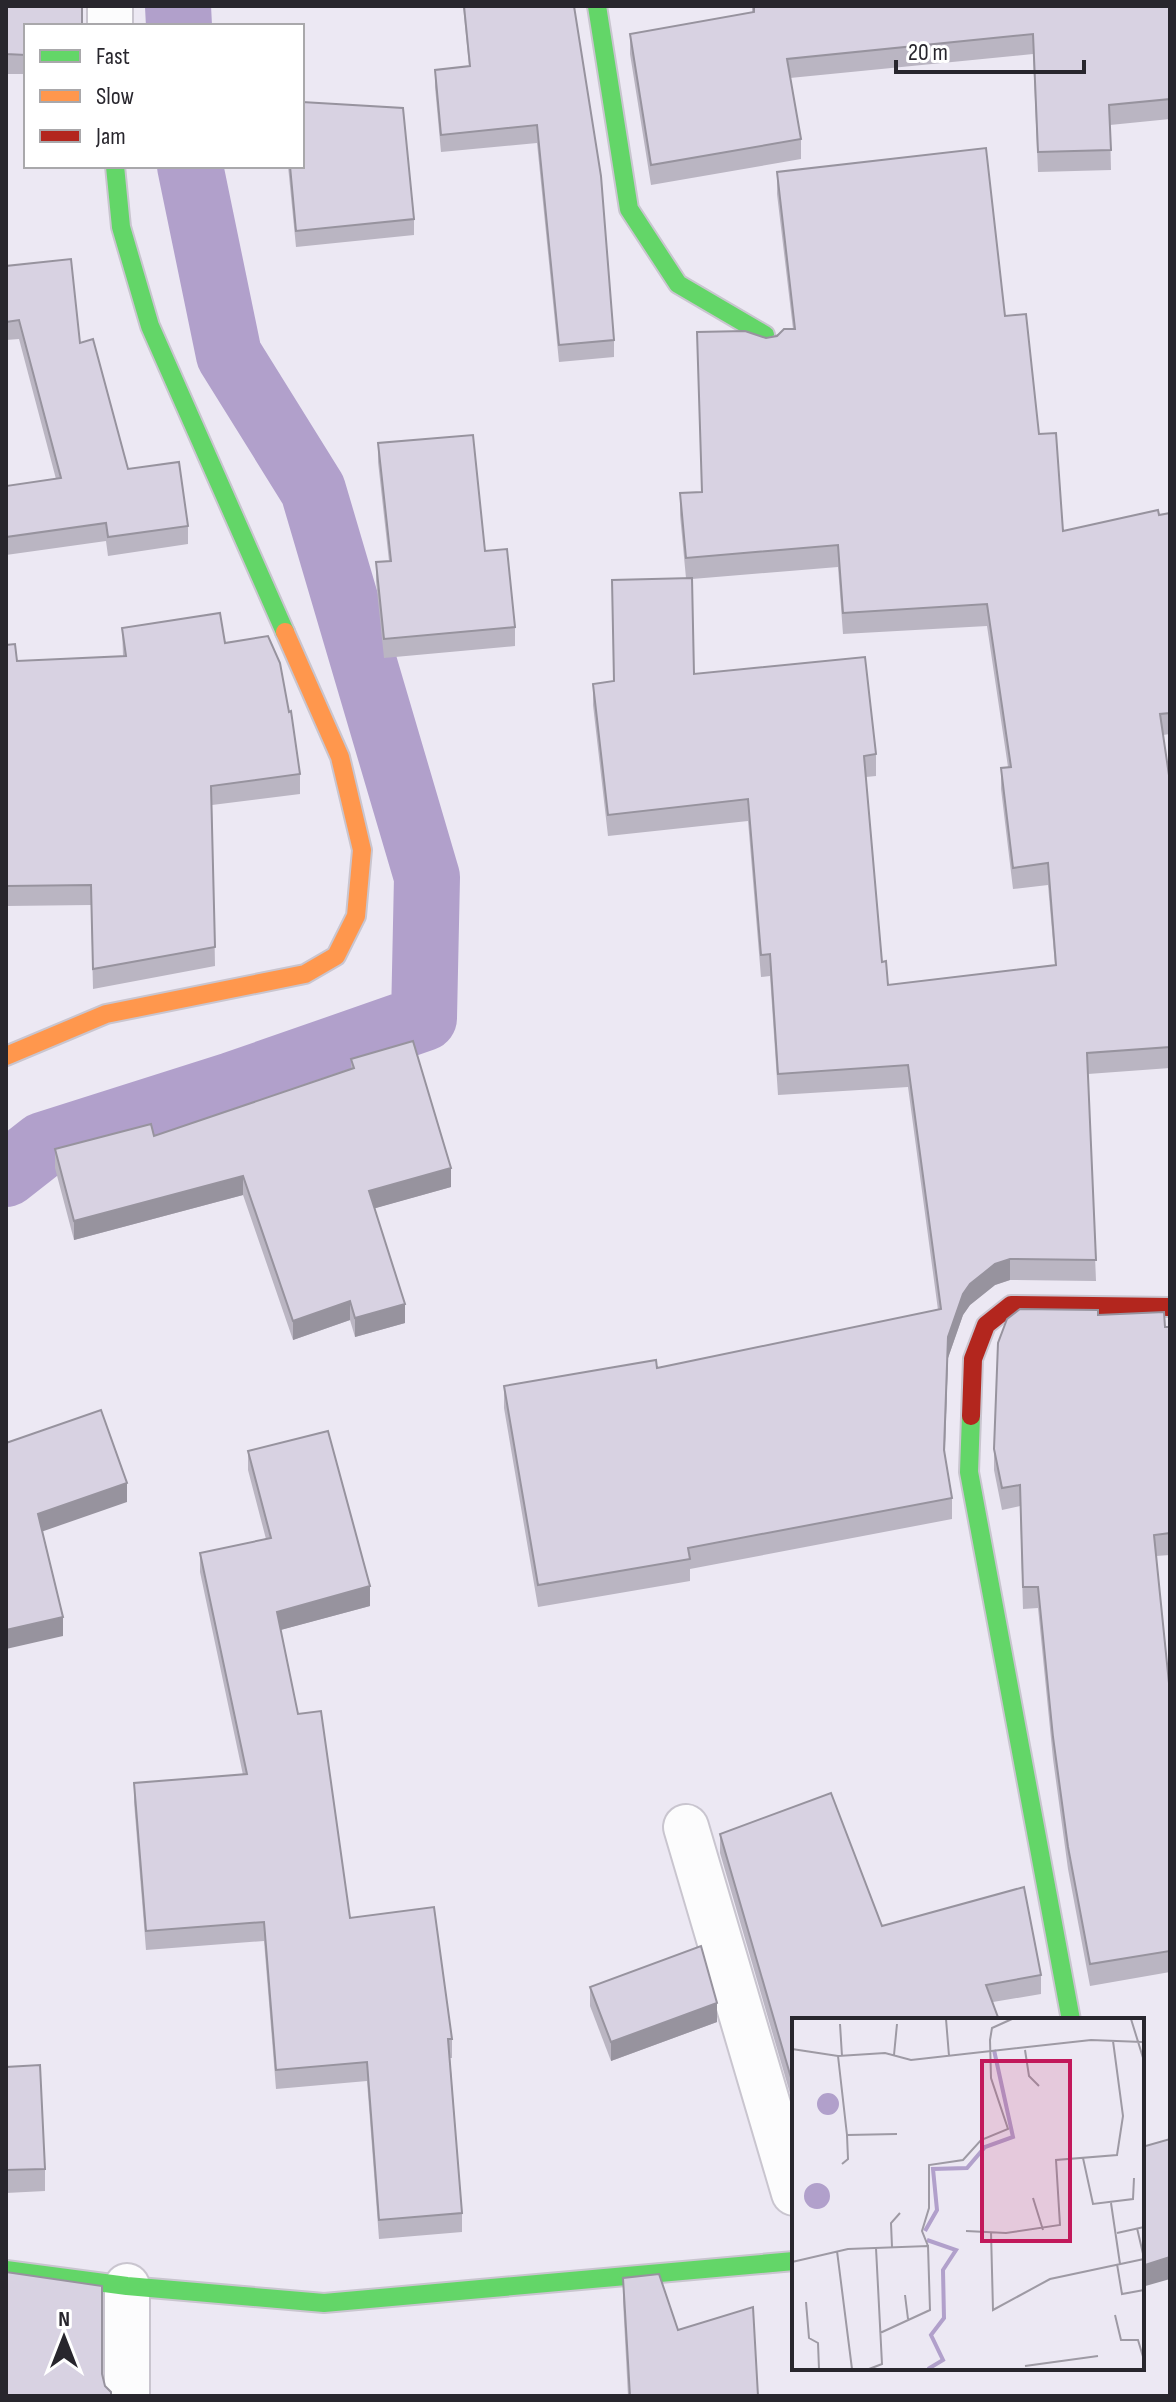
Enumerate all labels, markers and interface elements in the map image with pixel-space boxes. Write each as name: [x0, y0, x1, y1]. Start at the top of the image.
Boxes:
legend: [24, 24, 304, 168]
scale bar: [896, 24, 1084, 74]
text: 20 m: [908, 38, 948, 67]
text: Fast: [96, 42, 130, 71]
text: Slow: [96, 82, 134, 111]
text: Jam: [95, 122, 126, 151]
inset map: [792, 2018, 1144, 2370]
north arrow: [24, 2298, 104, 2378]
text: N: [58, 2306, 70, 2333]

